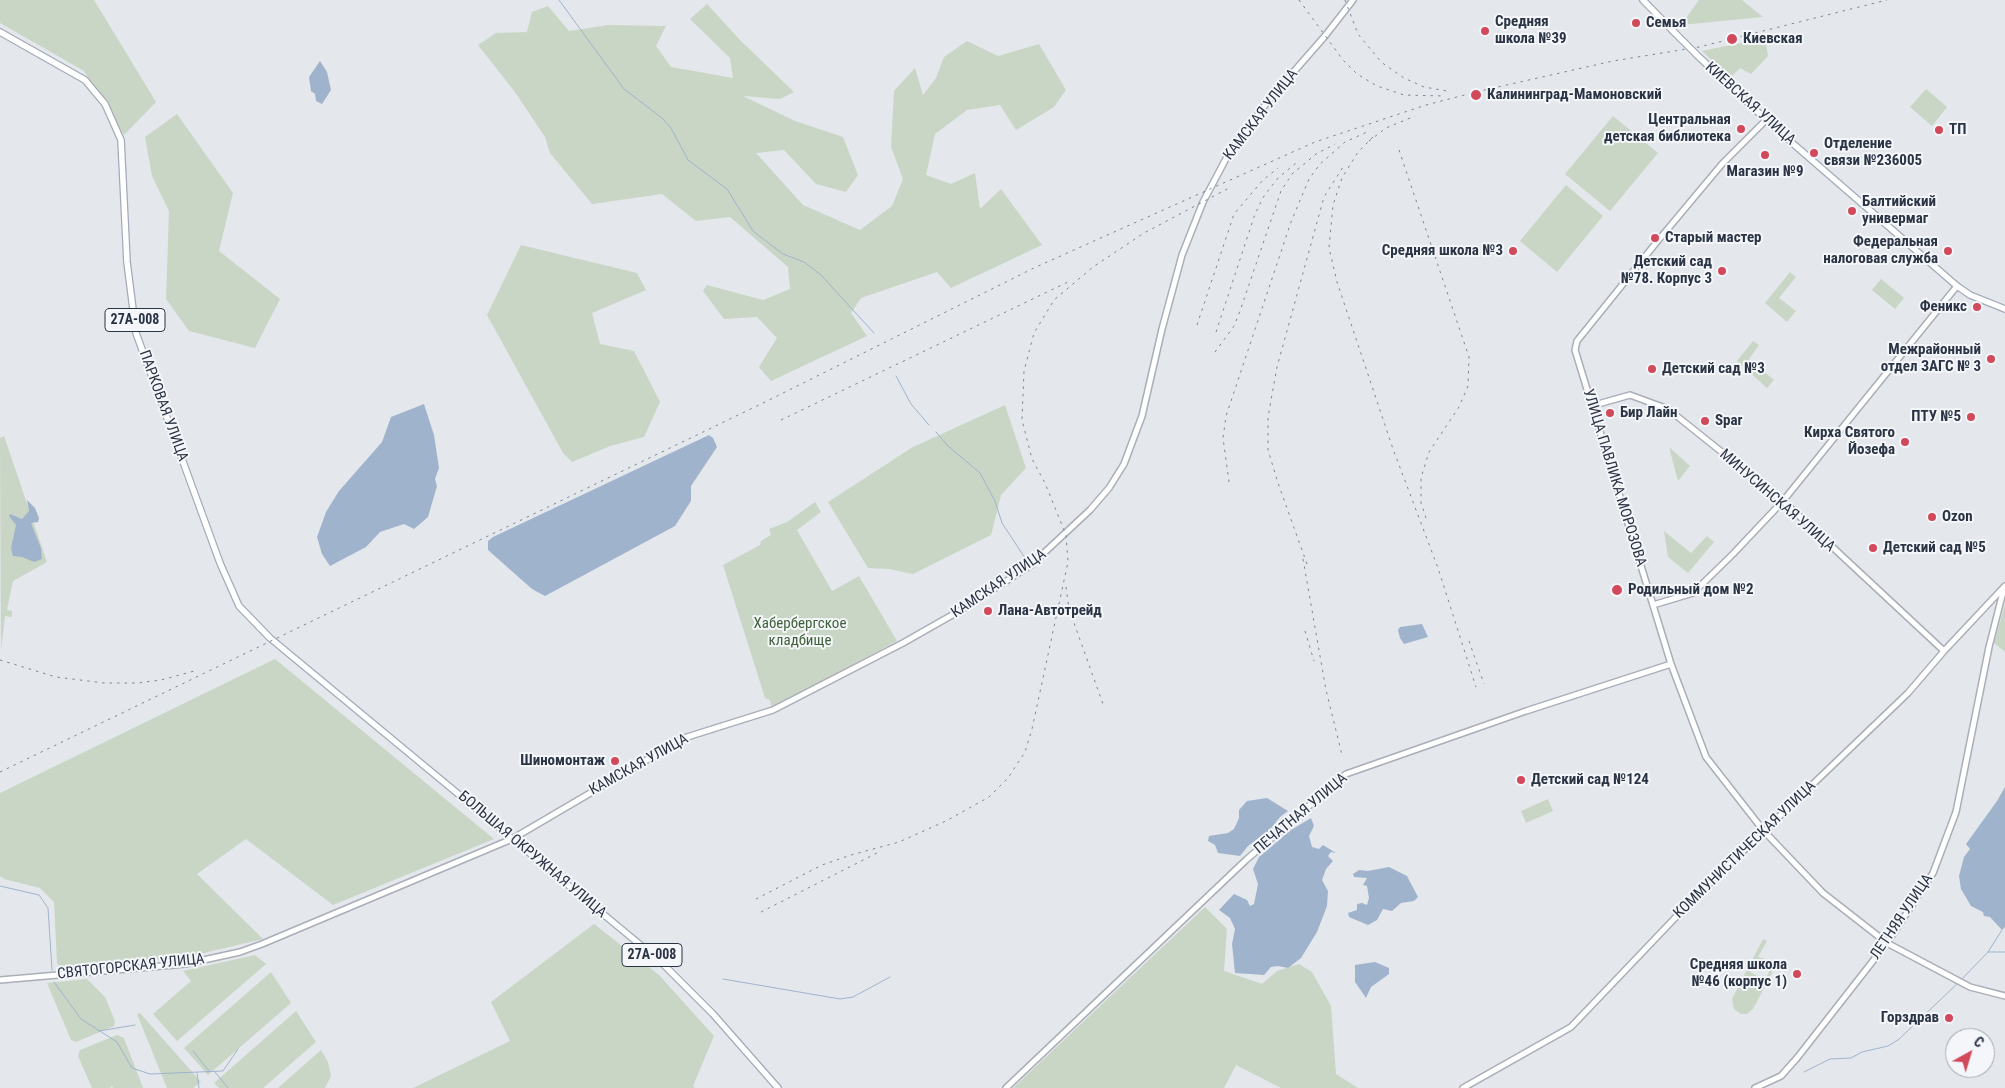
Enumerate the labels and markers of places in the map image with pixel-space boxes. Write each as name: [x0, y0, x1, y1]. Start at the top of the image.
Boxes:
place label: Средняя школа №39: [1495, 13, 1567, 48]
place label: Семья: [1646, 14, 1686, 32]
marker: Семья: [1630, 17, 1642, 29]
marker: Средняя школа №39: [1479, 25, 1491, 37]
place label: Киевская: [1743, 30, 1803, 48]
marker: Киевская: [1725, 32, 1739, 46]
place label: Калининград-Мамоновский: [1487, 86, 1662, 104]
marker: Калининград-Мамоновский: [1469, 88, 1483, 102]
place label: Центральная детская библиотека: [1604, 111, 1731, 146]
place label: ТП: [1949, 121, 1966, 139]
marker: Центральная детская библиотека: [1735, 123, 1747, 135]
marker: ТП: [1933, 124, 1945, 136]
place label: Отделение связи №236005: [1824, 135, 1922, 170]
marker: Отделение связи №236005: [1808, 147, 1820, 159]
marker: Магазин №9: [1759, 149, 1771, 161]
place label: Магазин №9: [1727, 163, 1803, 181]
place label: Балтийский универмаг: [1862, 193, 1936, 228]
marker: Балтийский универмаг: [1846, 205, 1858, 217]
place label: Старый мастер: [1665, 229, 1762, 247]
marker: Старый мастер: [1649, 232, 1661, 244]
place label: Федеральная налоговая служба: [1823, 233, 1938, 268]
place label: Средняя школа №3: [1382, 242, 1503, 260]
marker: Средняя школа №3: [1507, 245, 1519, 257]
marker: Федеральная налоговая служба: [1942, 245, 1954, 257]
place label: Детский сад №78. Корпус 3: [1621, 253, 1712, 288]
marker: Детский сад №78. Корпус 3: [1716, 265, 1728, 277]
place label: Феникс: [1920, 298, 1967, 316]
marker: Феникс: [1971, 301, 1983, 313]
place label: Межрайонный отдел ЗАГС № 3: [1881, 341, 1981, 376]
marker: Межрайонный отдел ЗАГС № 3: [1985, 353, 1997, 365]
place label: Детский сад №3: [1662, 360, 1765, 378]
marker: Детский сад №3: [1646, 363, 1658, 375]
place label: Бир Лайн: [1620, 404, 1678, 422]
marker: Бир Лайн: [1604, 407, 1616, 419]
place label: ПТУ №5: [1911, 408, 1961, 426]
marker: ПТУ №5: [1965, 411, 1977, 423]
place label: Spar: [1715, 412, 1743, 430]
marker: Spar: [1699, 415, 1711, 427]
place label: Кирха Святого Йозефа: [1804, 424, 1895, 459]
marker: Кирха Святого Йозефа: [1899, 436, 1911, 448]
place label: Ozon: [1942, 508, 1973, 526]
marker: Ozon: [1926, 511, 1938, 523]
place label: Детский сад №5: [1883, 539, 1986, 557]
marker: Детский сад №5: [1867, 542, 1879, 554]
place label: Родильный дом №2: [1628, 581, 1754, 599]
marker: Родильный дом №2: [1610, 583, 1624, 597]
place label: Лана-Автотрейд: [998, 602, 1102, 620]
marker: Лана-Автотрейд: [982, 605, 994, 617]
place label: Шиномонтаж: [520, 752, 605, 770]
marker: Шиномонтаж: [609, 755, 621, 767]
place label: Детский сад №124: [1531, 771, 1649, 789]
marker: Детский сад №124: [1515, 774, 1527, 786]
place label: Средняя школа №46 (корпус 1): [1690, 956, 1787, 991]
marker: Средняя школа №46 (корпус 1): [1791, 968, 1803, 980]
place label: Горздрав: [1881, 1009, 1939, 1027]
marker: Горздрав: [1943, 1012, 1955, 1024]

